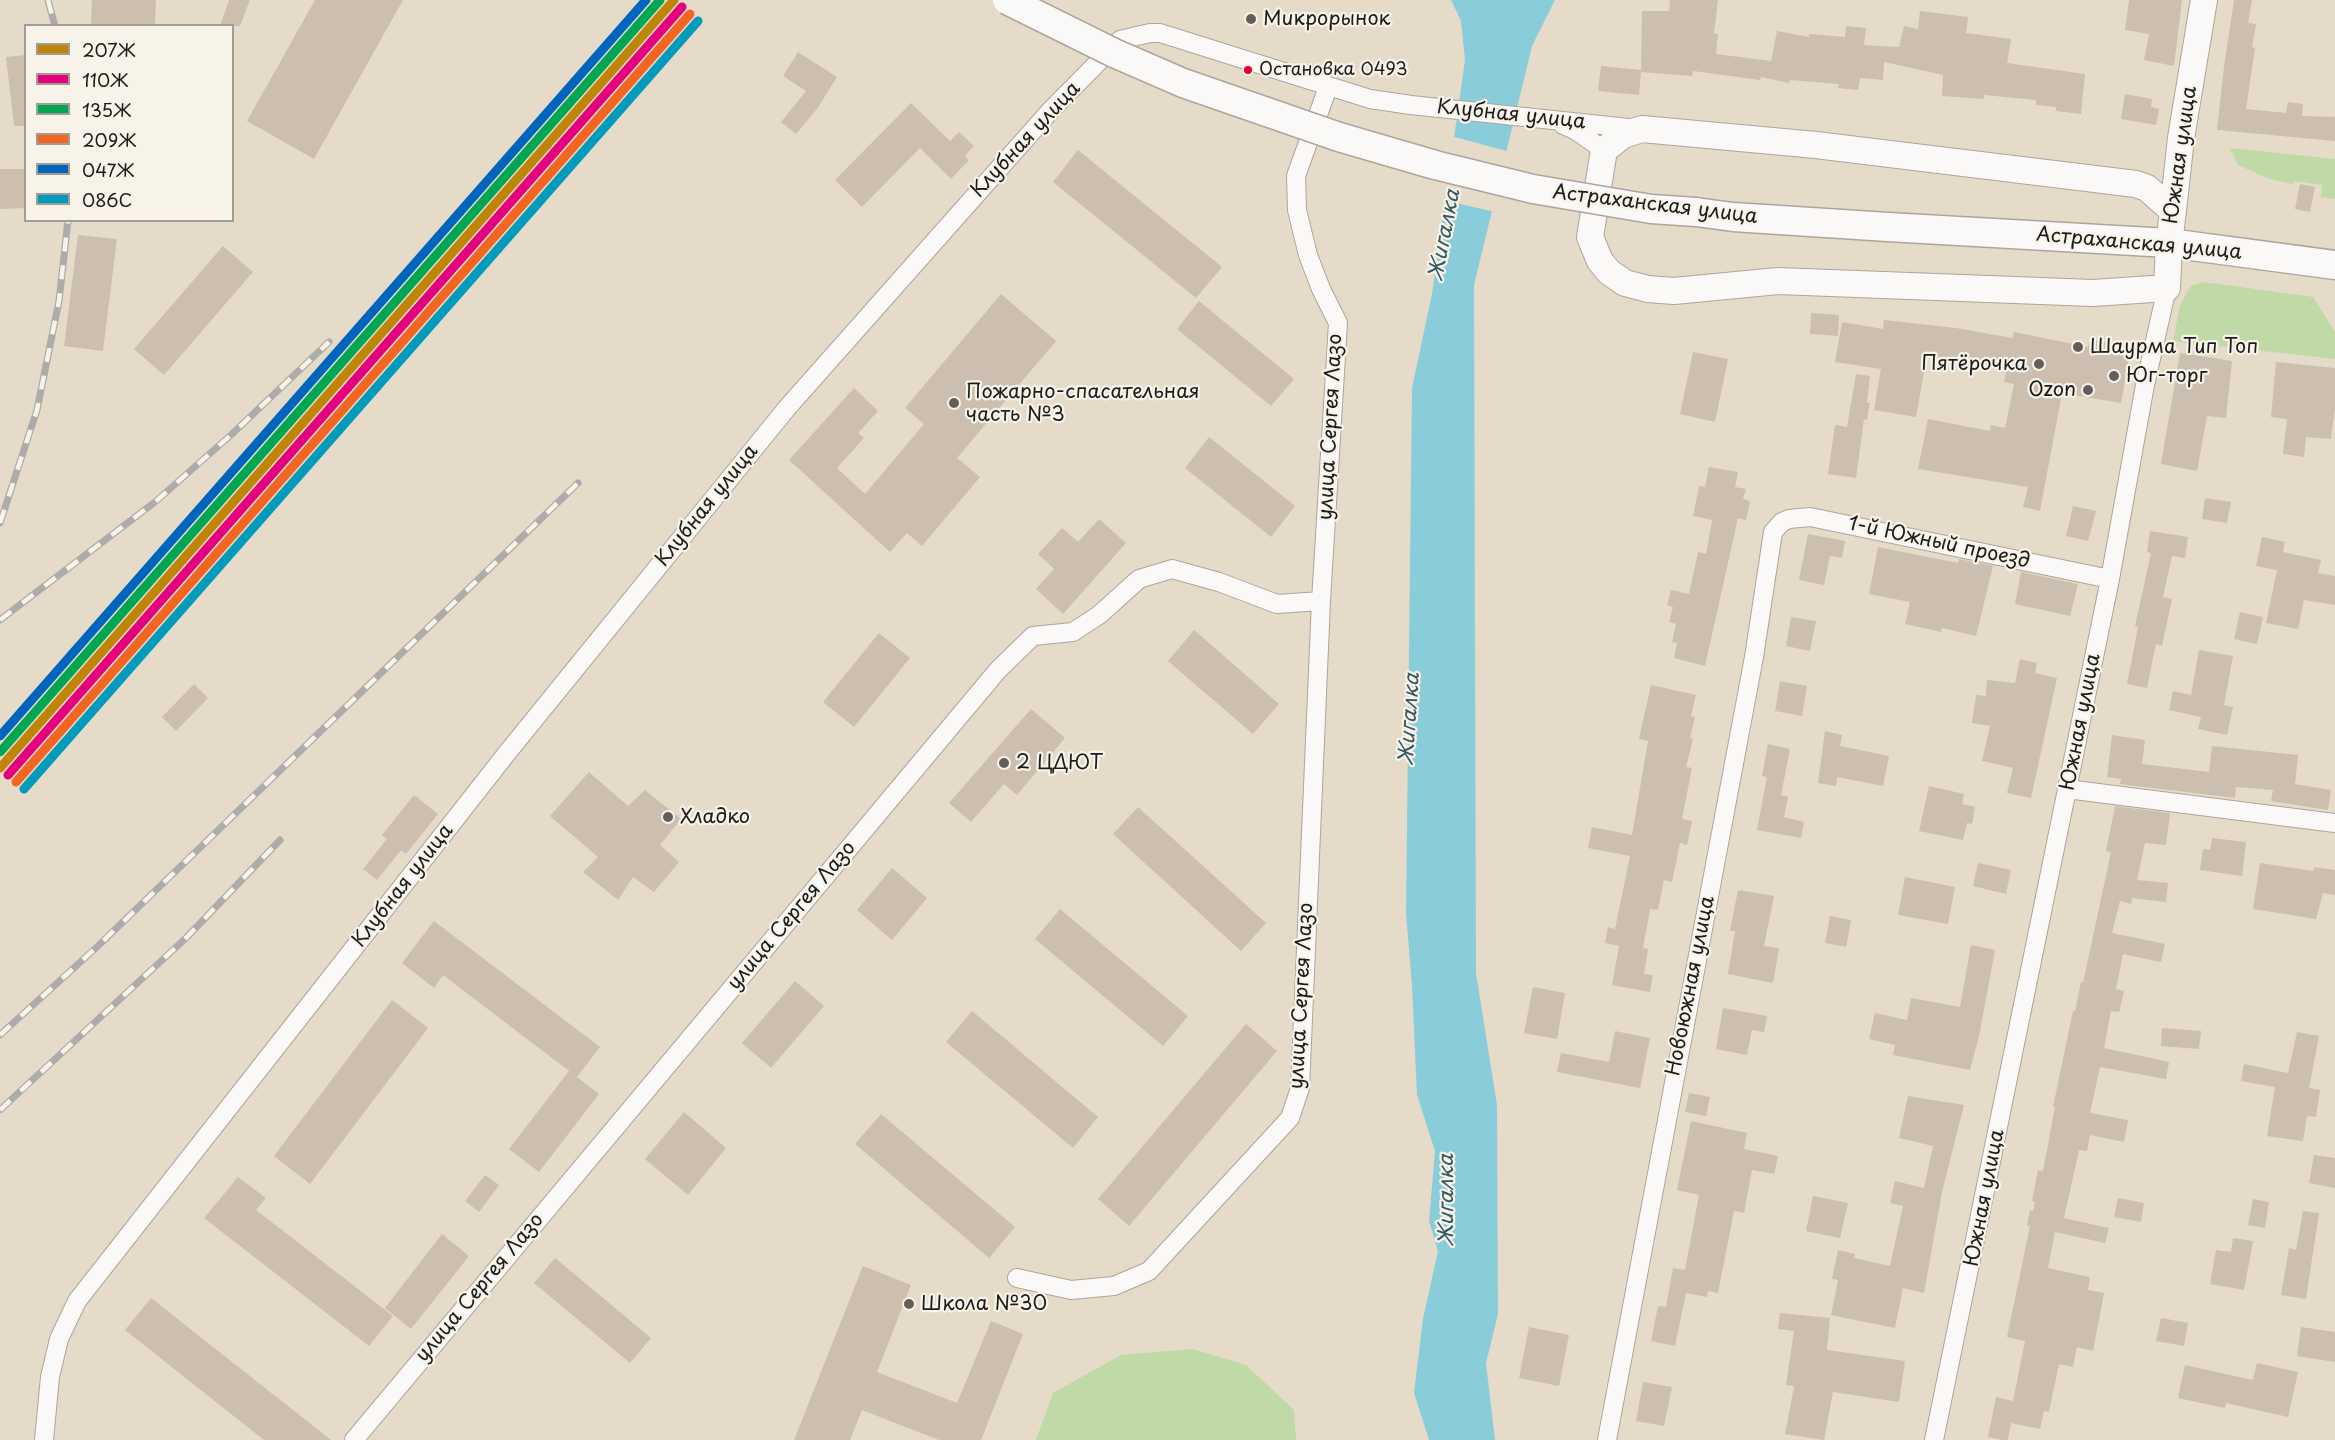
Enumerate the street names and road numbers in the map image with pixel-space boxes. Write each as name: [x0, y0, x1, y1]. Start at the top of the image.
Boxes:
street label: Клубная улица: [966, 77, 1086, 203]
street label: Южная улица: [2159, 85, 2203, 225]
street label: Клубная улица: [1435, 95, 1587, 135]
street label: Астраханская улица: [1551, 181, 1759, 229]
street label: Астраханская улица: [2035, 223, 2243, 265]
street label: улица Сергея Лазо: [1314, 333, 1348, 521]
street label: Клубная улица: [651, 440, 763, 572]
street label: 1-й Южный проезд: [1846, 512, 2032, 574]
street label: Южная улица: [2056, 652, 2106, 792]
street label: Клубная улица: [347, 820, 459, 952]
street label: улица Сергея Лазо: [723, 837, 861, 995]
street label: Новоюжная улица: [1662, 894, 1720, 1078]
street label: улица Сергея Лазо: [1285, 902, 1319, 1090]
street label: Южная улица: [1960, 1128, 2010, 1268]
street label: улица Сергея Лазо: [411, 1209, 549, 1367]

